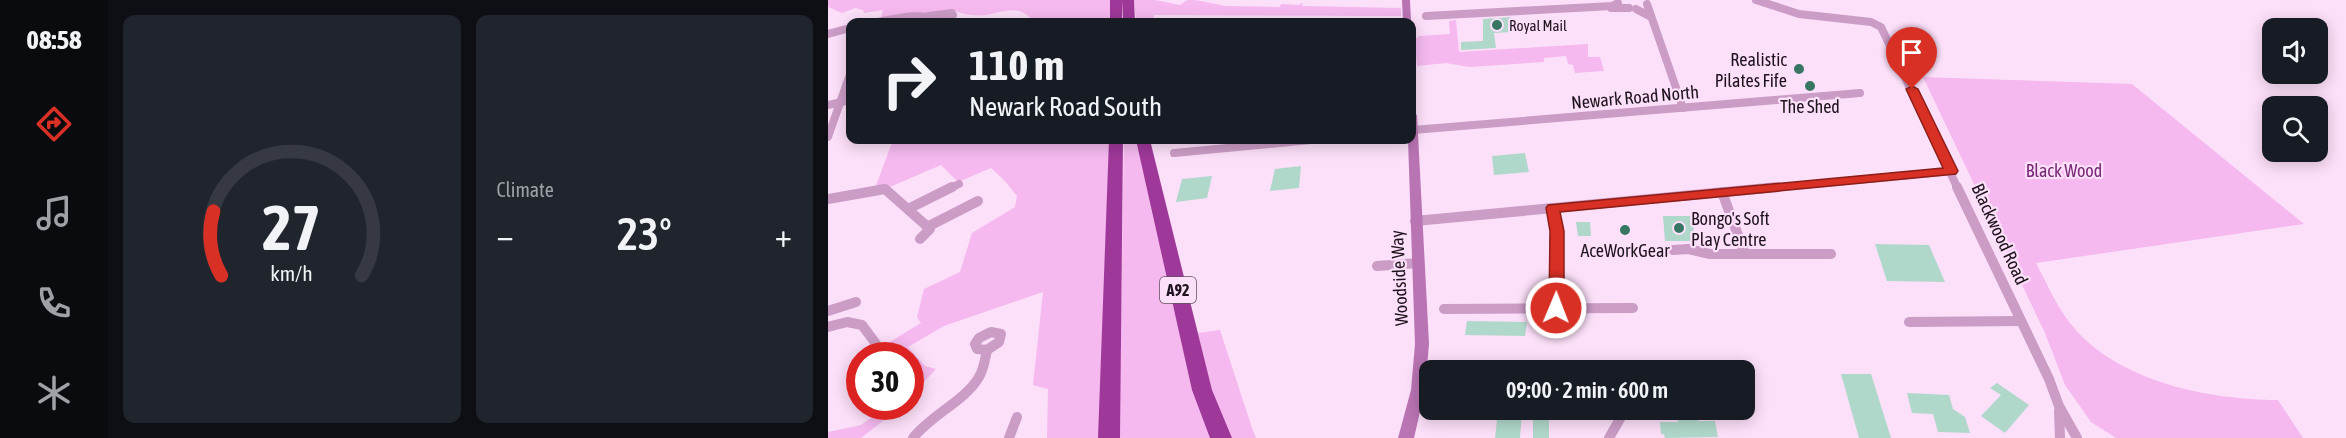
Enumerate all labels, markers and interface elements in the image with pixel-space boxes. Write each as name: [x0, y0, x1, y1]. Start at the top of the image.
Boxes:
place label: Royal Mail: [1509, 17, 1567, 34]
marker: Royal Mail: [1490, 18, 1504, 32]
map controls: [2262, 18, 2328, 162]
button: sound: [2262, 18, 2328, 84]
text: 08:58: [26, 24, 82, 55]
pin: [1886, 27, 1937, 89]
icon: arrive: [1895, 36, 1928, 69]
text: 110 m: [969, 41, 1064, 89]
icon: right: [870, 42, 948, 120]
place label: Realistic Pilates Fife: [1715, 49, 1787, 91]
marker: Realistic Pilates Fife: [1792, 62, 1806, 76]
marker: The Shed: [1803, 79, 1817, 93]
street label: Newark Road North: [1570, 81, 1700, 113]
text: Newark Road South: [969, 91, 1162, 122]
place label: The Shed: [1780, 96, 1840, 117]
button: search: [2262, 96, 2328, 162]
icon: directions: [33, 103, 75, 145]
park label: Black Wood: [2026, 160, 2102, 181]
text: Climate: [497, 178, 554, 201]
street label: Blackwood Road: [1967, 180, 2033, 288]
icon: music: [33, 192, 75, 234]
text: 27: [262, 192, 321, 263]
text: 23°: [617, 208, 672, 260]
place label: Bongo's Soft Play Centre: [1691, 208, 1770, 250]
text: −: [497, 216, 514, 254]
text: +: [775, 216, 792, 254]
marker: Bongo's Soft Play Centre: [1672, 221, 1686, 235]
marker: AceWorkGear: [1618, 223, 1632, 237]
street label: Woodside Way: [1386, 230, 1412, 326]
place label: AceWorkGear: [1580, 240, 1670, 261]
text: km/h: [270, 261, 313, 286]
position arrow: [1524, 276, 1588, 340]
road number: A92: [1160, 277, 1196, 303]
icon: phone: [33, 282, 75, 324]
speed limit sign: 30: [846, 342, 924, 420]
icon: climate: [33, 372, 75, 414]
text: 09:00 · 2 min · 600 m: [1506, 377, 1668, 403]

